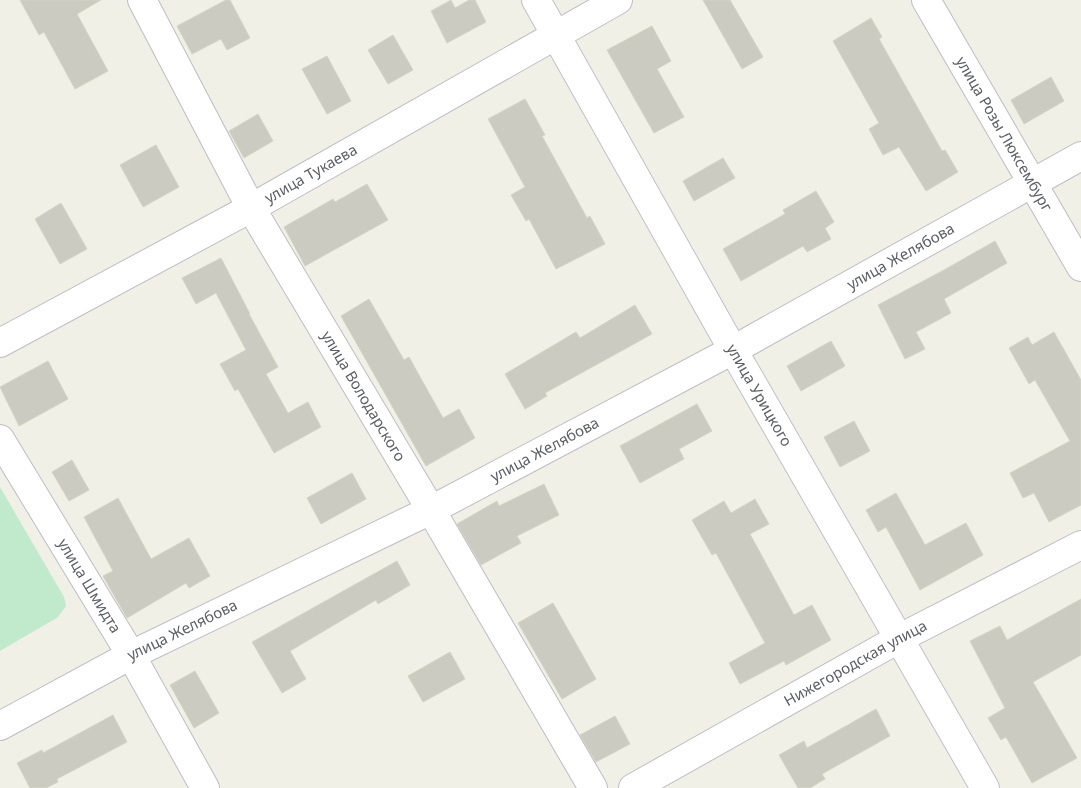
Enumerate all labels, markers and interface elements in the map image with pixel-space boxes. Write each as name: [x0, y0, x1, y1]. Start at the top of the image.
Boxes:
street label: улица Розы Люксембург: [952, 52, 1058, 215]
street label: улица Тукаева: [261, 139, 360, 207]
street label: улица Желябова: [843, 218, 958, 294]
street label: улица Володарского: [317, 327, 411, 465]
street label: улица Урицкого: [723, 340, 797, 450]
street label: улица Желябова: [487, 412, 602, 486]
street label: улица Шмидта: [54, 535, 126, 637]
street label: улица Желябова: [123, 594, 240, 664]
street label: Нижегородская улица: [780, 615, 930, 710]

